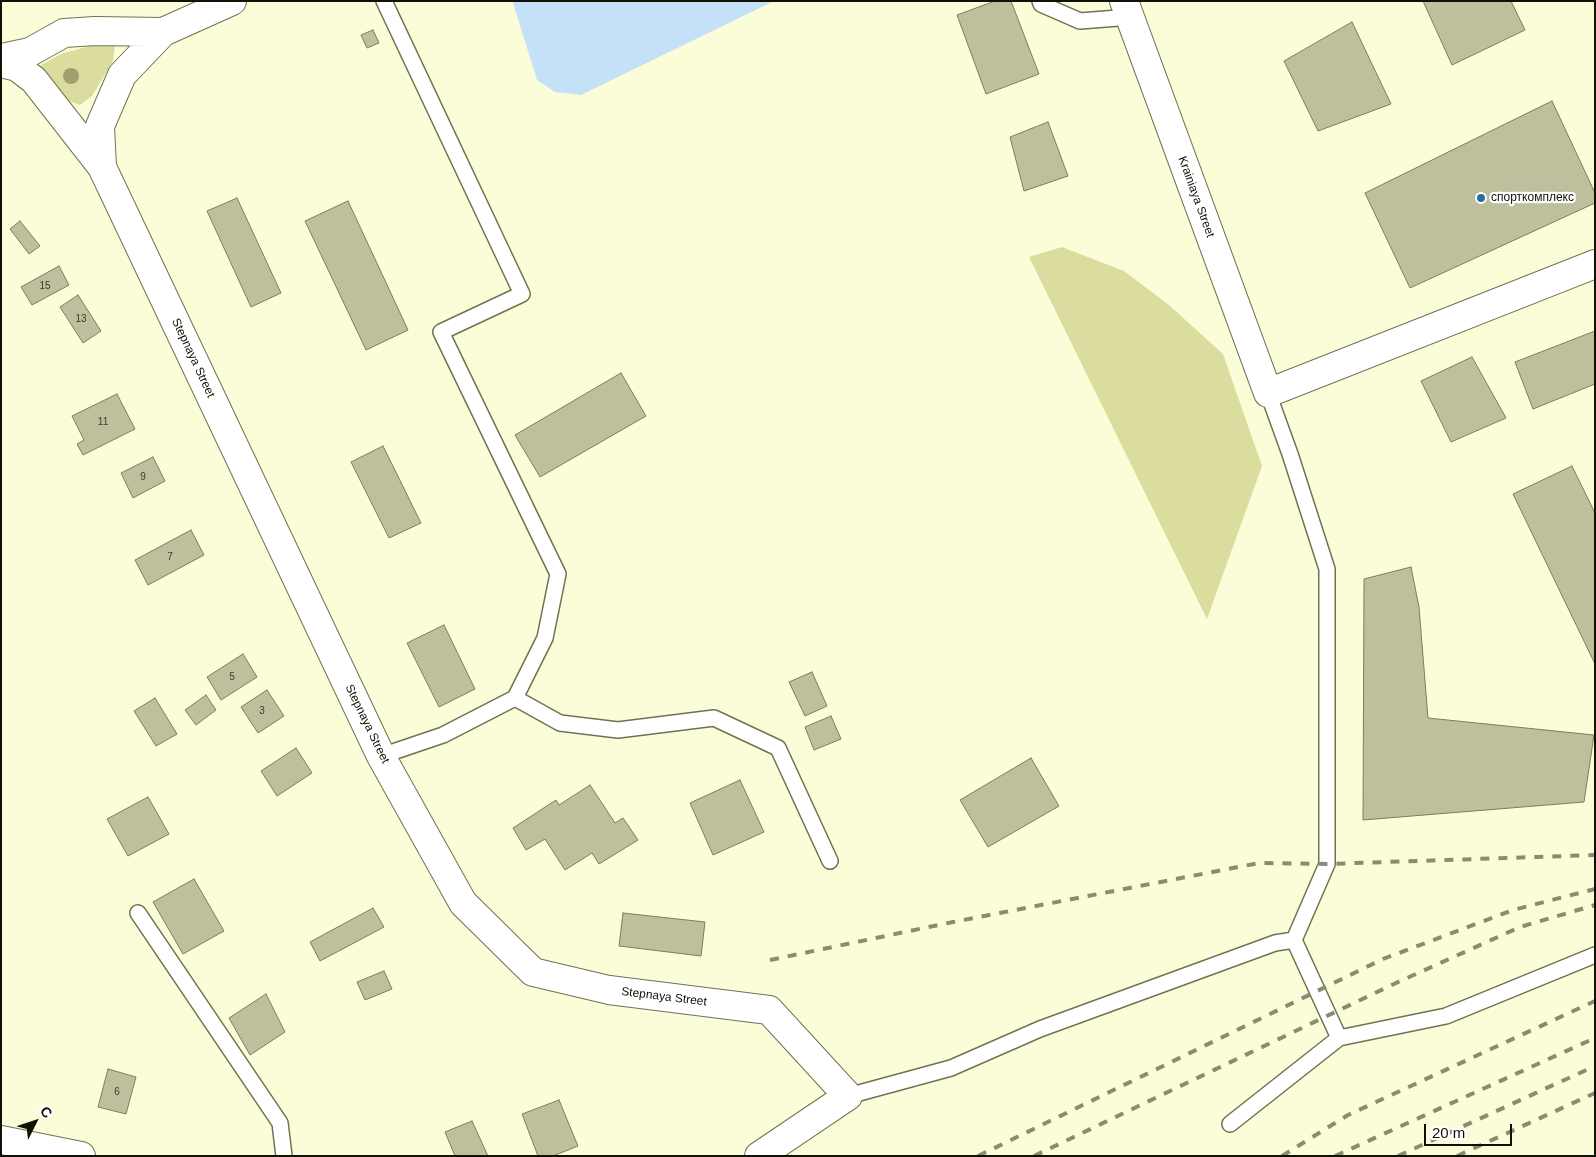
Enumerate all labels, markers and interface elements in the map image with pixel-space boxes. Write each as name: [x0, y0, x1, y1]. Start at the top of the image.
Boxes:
street label: Krainiaya Street: [1175, 154, 1217, 240]
place label: спорткомплекс: [1491, 191, 1574, 205]
marker: спорткомплекс: [1475, 192, 1487, 204]
house number: 15: [39, 280, 51, 292]
house number: 13: [75, 313, 87, 325]
street label: Stepnaya Street: [168, 316, 218, 400]
house number: 11: [98, 416, 108, 428]
house number: 9: [140, 471, 146, 483]
house number: 7: [167, 551, 173, 563]
house number: 5: [229, 671, 235, 683]
street label: Stepnaya Street: [342, 682, 392, 766]
house number: 3: [259, 705, 265, 717]
street label: Stepnaya Street: [620, 985, 708, 1009]
house number: 6: [114, 1086, 120, 1098]
north arrow: [10, 1097, 60, 1147]
text: С: [37, 1103, 56, 1121]
scale bar: [1426, 1114, 1514, 1146]
text: 20 m: [1432, 1124, 1465, 1141]

